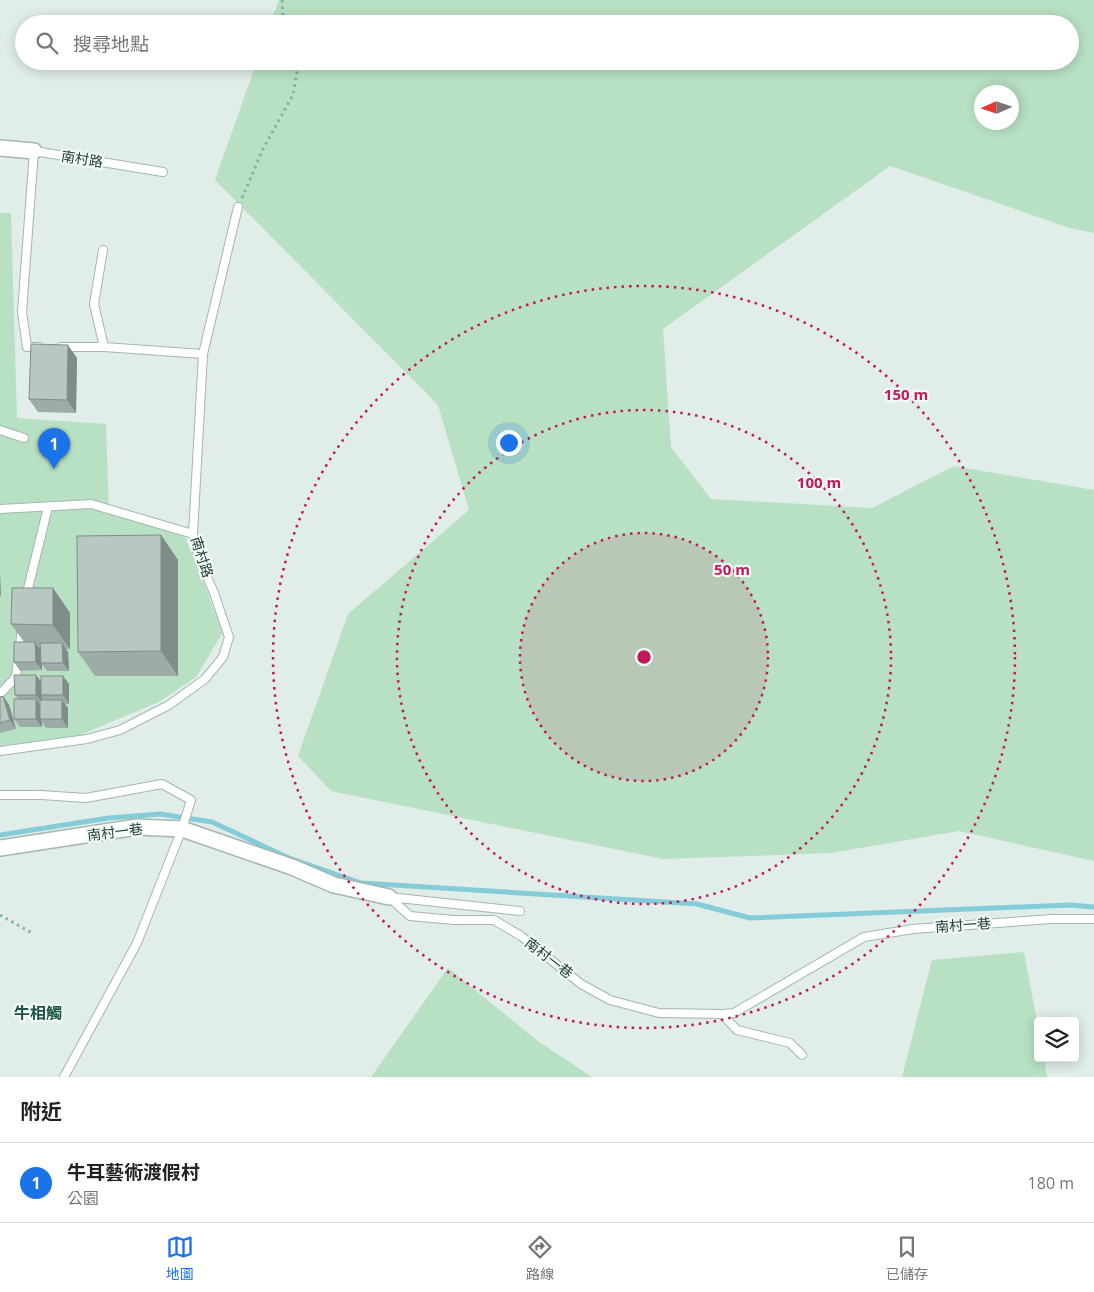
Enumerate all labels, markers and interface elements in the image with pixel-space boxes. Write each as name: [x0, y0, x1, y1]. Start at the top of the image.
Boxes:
search box: [15, 15, 1079, 70]
icon: search: [33, 29, 61, 57]
text: 搜尋地點: [73, 31, 149, 57]
north arrow: [974, 85, 1019, 130]
street label: 南村路: [60, 146, 104, 171]
text: 150 m: [884, 384, 928, 404]
pin: 1: [38, 428, 70, 469]
your location: [496, 430, 522, 456]
text: 100 m: [797, 472, 841, 492]
street label: 南村路: [187, 534, 218, 580]
text: 50 m: [714, 559, 750, 579]
centre of rings: [635, 648, 653, 666]
street label: 南村一巷: [86, 819, 144, 844]
street label: 南村一巷: [934, 913, 992, 936]
street label: 南村一巷: [521, 933, 577, 982]
district label: 牛相觸: [14, 1002, 62, 1024]
map controls: [1034, 1017, 1079, 1062]
button: layers: [1034, 1017, 1079, 1062]
text: 附近: [20, 1097, 62, 1125]
text: 牛耳藝術渡假村: [67, 1159, 200, 1185]
text: 1: [31, 1172, 41, 1194]
text: 180 m: [1028, 1172, 1074, 1194]
text: 公園: [67, 1187, 99, 1209]
tab: 地圖: [166, 1233, 194, 1283]
tab: 路線: [526, 1233, 554, 1283]
tab: 已儲存: [886, 1233, 928, 1283]

